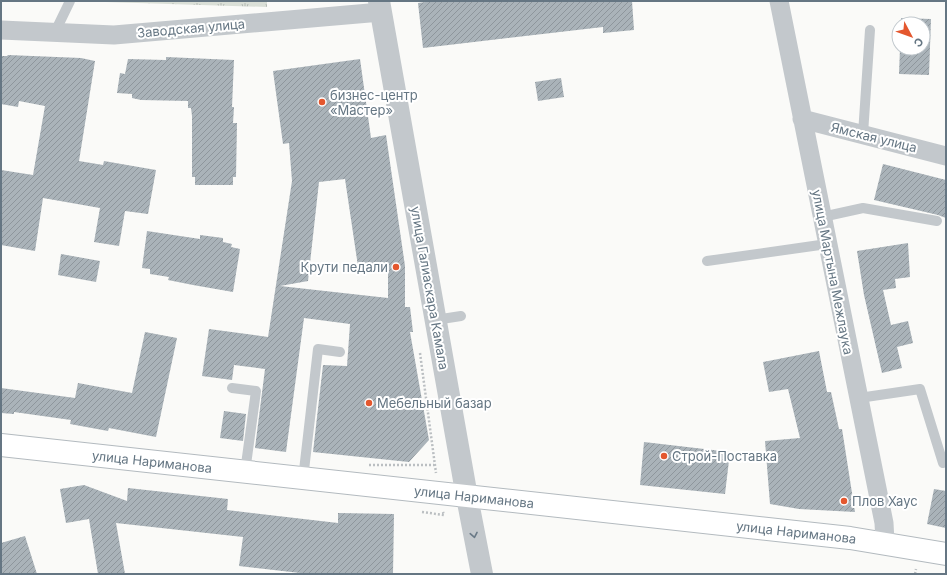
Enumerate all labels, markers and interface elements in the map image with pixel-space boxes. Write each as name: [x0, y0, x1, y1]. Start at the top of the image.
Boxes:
street label: Заводская улица: [136, 15, 246, 41]
north arrow: [891, 16, 931, 56]
text: С: [911, 35, 927, 50]
place label: бизнес-центр «Мастер»: [330, 87, 418, 118]
marker: бизнес-центр «Мастер»: [317, 97, 327, 107]
street label: Ямская улица: [829, 119, 919, 155]
street label: улица Мартына Межлаука: [809, 188, 857, 356]
street label: улица Галиаскара Камала: [408, 205, 452, 371]
place label: Крути педали: [301, 259, 388, 275]
marker: Крути педали: [391, 262, 401, 272]
place label: Мебельный базар: [377, 395, 492, 411]
marker: Мебельный базар: [364, 398, 374, 408]
street label: улица Нариманова: [91, 447, 213, 476]
place label: Строй-Поставка: [672, 448, 777, 464]
marker: Строй-Поставка: [659, 451, 669, 461]
street label: улица Нариманова: [413, 482, 535, 511]
place label: Плов Хаус: [852, 493, 918, 509]
marker: Плов Хаус: [839, 496, 849, 506]
street label: улица Нариманова: [735, 518, 858, 547]
one-way arrow: [470, 532, 478, 538]

